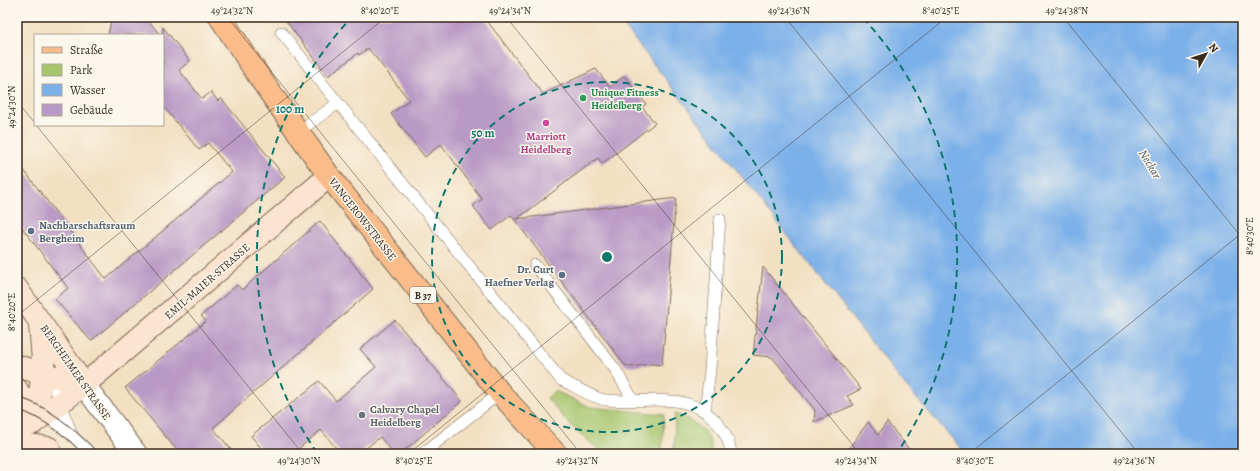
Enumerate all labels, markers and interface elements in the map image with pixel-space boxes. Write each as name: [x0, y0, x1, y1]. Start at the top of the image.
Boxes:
text: 49°24'32"N: [211, 4, 253, 17]
text: 8°40'20"E: [361, 4, 399, 17]
text: 49°24'34"N: [489, 4, 531, 17]
text: 49°24'36"N: [768, 4, 810, 17]
text: 8°40'25"E: [922, 4, 960, 17]
text: 49°24'38"N: [1046, 4, 1088, 17]
legend: [34, 34, 164, 126]
north arrow: [1186, 34, 1226, 74]
text: N: [1205, 40, 1222, 56]
text: Straße: [70, 42, 103, 58]
text: Park: [70, 62, 93, 78]
text: Wasser: [69, 82, 106, 98]
place label: Unique Fitness Heidelberg: [591, 85, 659, 113]
text: 49°24'30"N: [5, 86, 18, 128]
marker: Unique Fitness Heidelberg: [578, 93, 588, 103]
text: 100 m: [276, 101, 304, 117]
text: Gebäude: [70, 102, 113, 118]
marker: Marriott Heidelberg: [541, 118, 551, 128]
text: 50 m: [471, 125, 495, 141]
place label: Marriott Heidelberg: [521, 129, 572, 157]
water label: Neckar: [1135, 146, 1165, 182]
street label: VANGEROWSTRASSE: [325, 174, 400, 264]
text: 8°40'30"E: [1243, 217, 1256, 255]
place label: Nachbarschaftsraum Bergheim: [39, 218, 136, 246]
marker: Nachbarschaftsraum Bergheim: [26, 226, 36, 236]
street label: EMIL-MAIER-STRASSE: [161, 240, 253, 323]
centre of rings: [600, 250, 614, 264]
place label: Dr. Curt Haefner Verlag: [485, 262, 554, 290]
marker: Dr. Curt Haefner Verlag: [557, 270, 567, 280]
road number: B 37: [410, 287, 436, 303]
text: 8°40'20"E: [5, 293, 18, 331]
street label: BERGHEIMER STRASSE: [37, 321, 114, 423]
place label: Calvary Chapel Heidelberg: [370, 402, 439, 430]
marker: Calvary Chapel Heidelberg: [357, 410, 367, 420]
text: 49°24'30"N: [278, 454, 320, 467]
text: 8°40'25"E: [395, 454, 433, 467]
text: 49°24'32"N: [556, 454, 598, 467]
text: 49°24'34"N: [835, 454, 877, 467]
text: 8°40'30"E: [956, 454, 994, 467]
text: 49°24'36"N: [1113, 454, 1155, 467]

